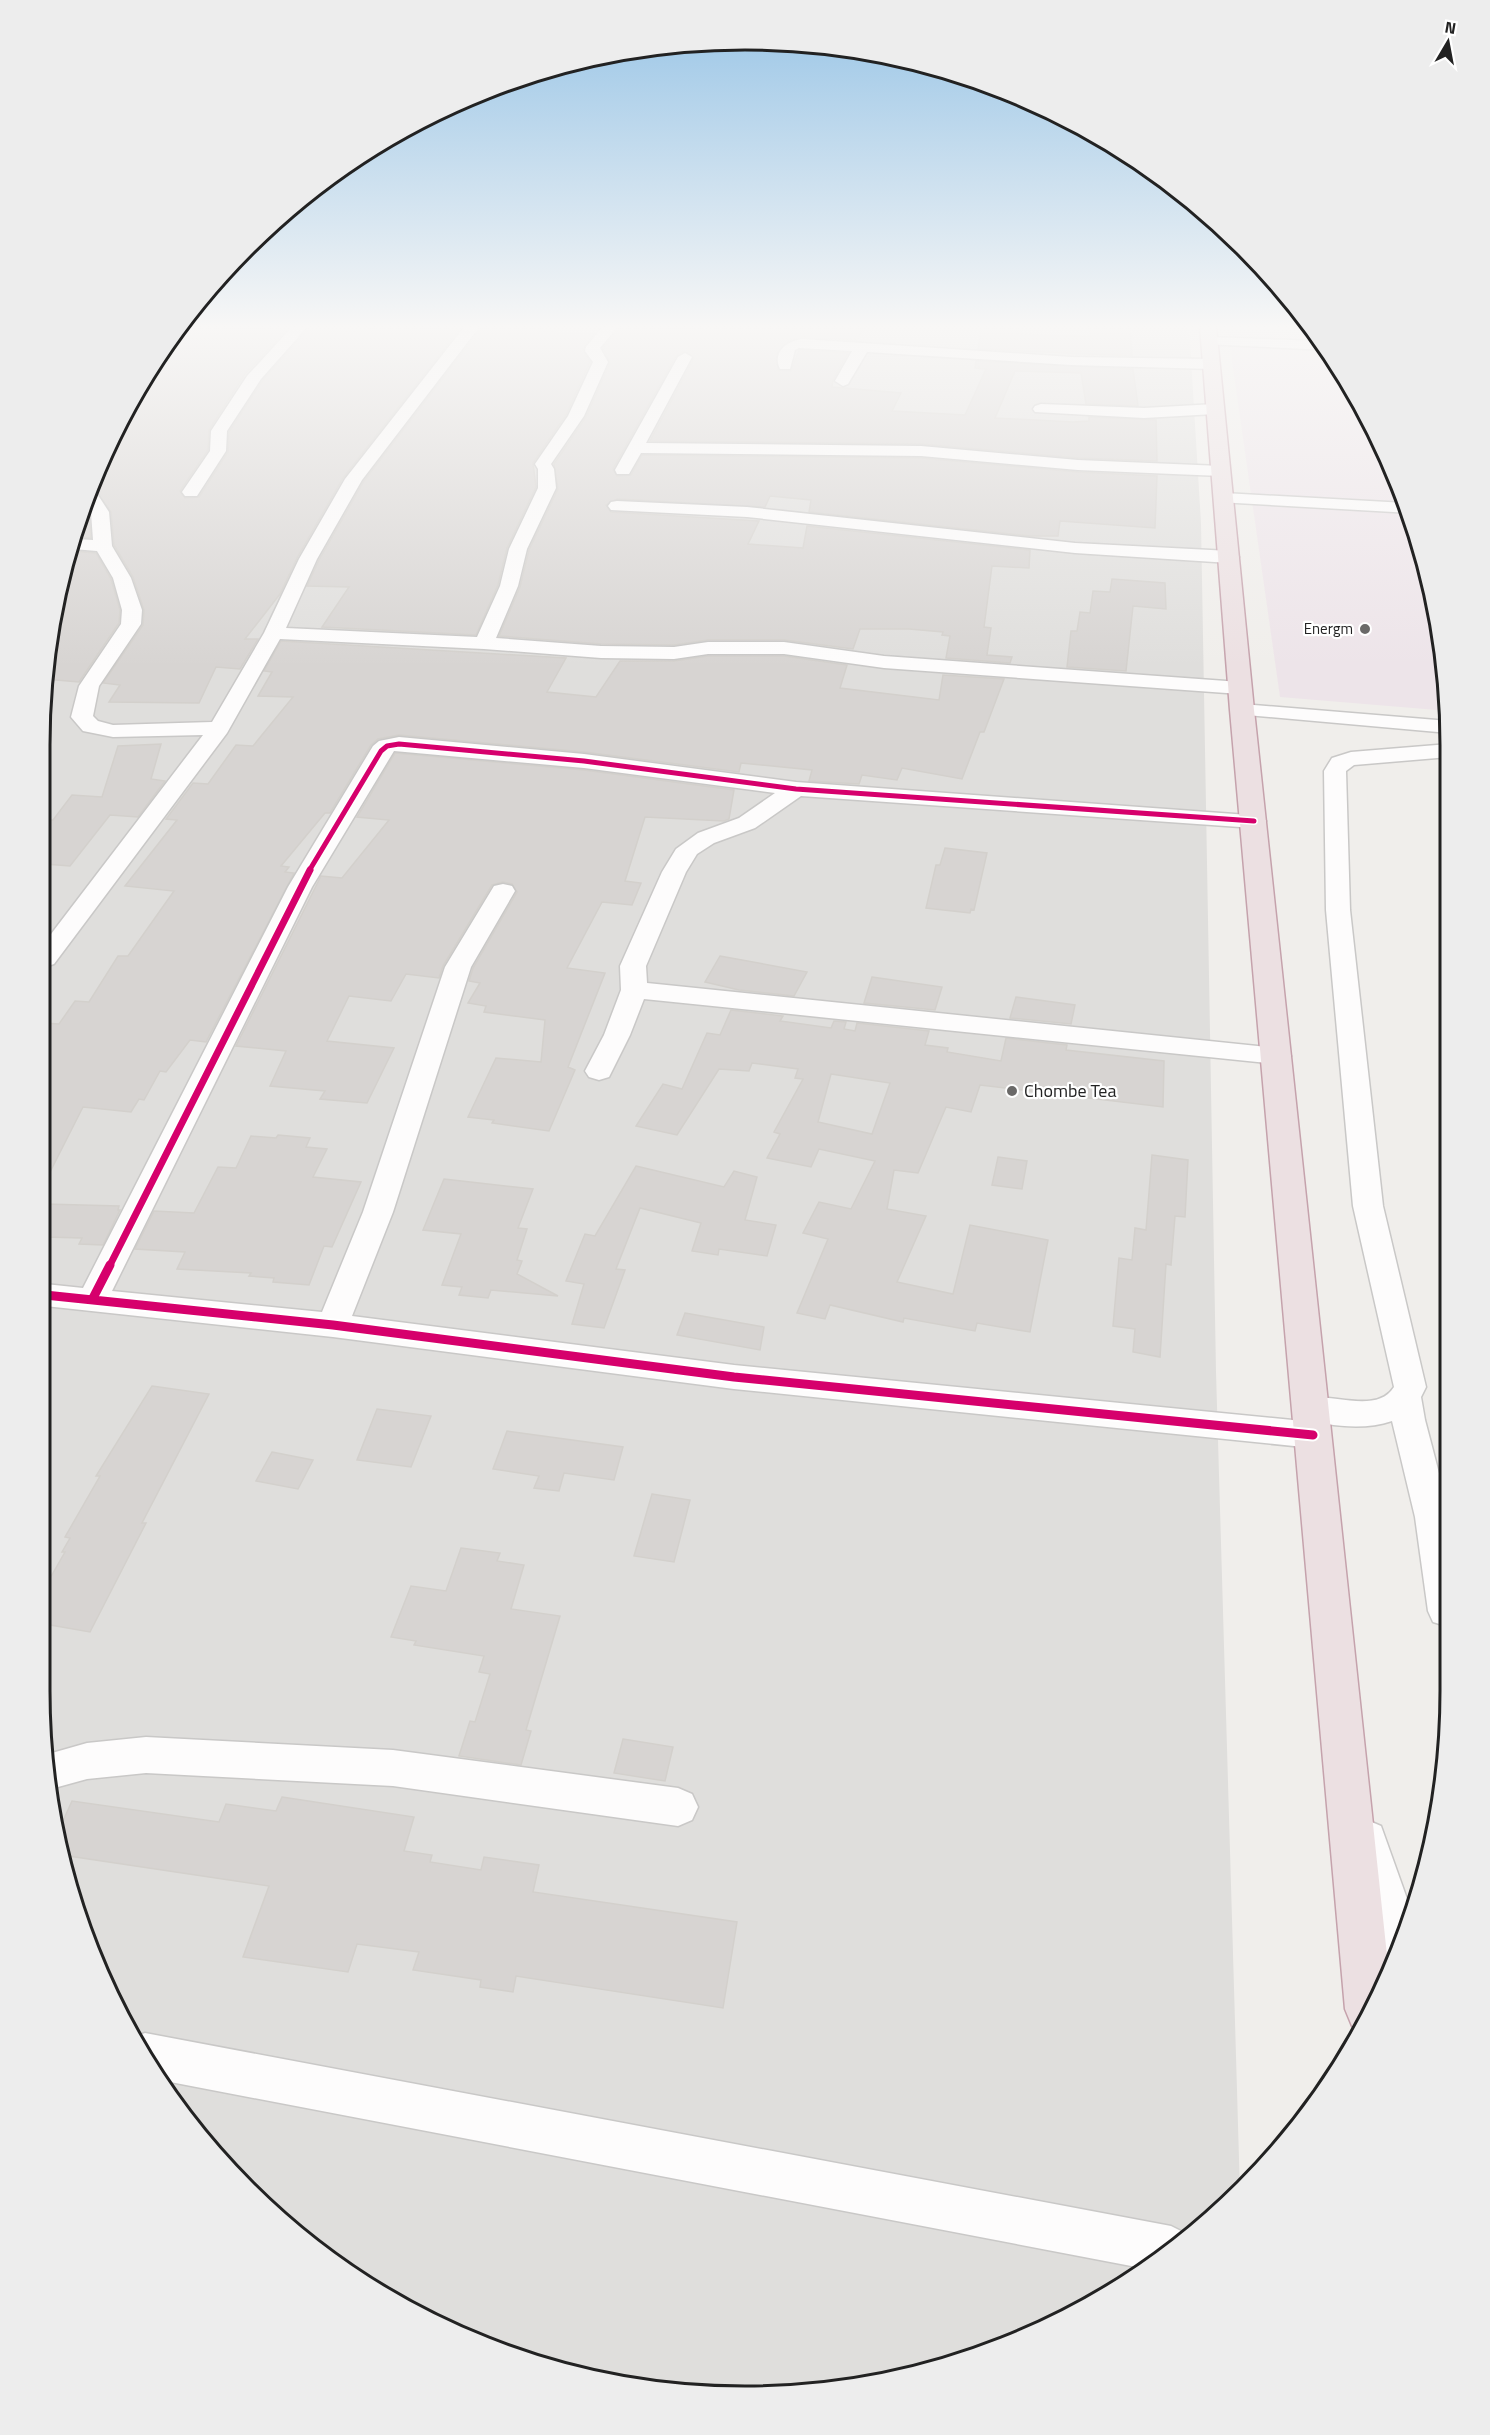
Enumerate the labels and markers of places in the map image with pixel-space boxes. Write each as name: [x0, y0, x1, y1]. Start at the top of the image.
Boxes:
place label: Energm: [1304, 617, 1353, 640]
marker: Energm: [1358, 622, 1372, 636]
place label: Chombe Tea: [1024, 1077, 1116, 1104]
marker: Chombe Tea: [1005, 1084, 1019, 1098]

